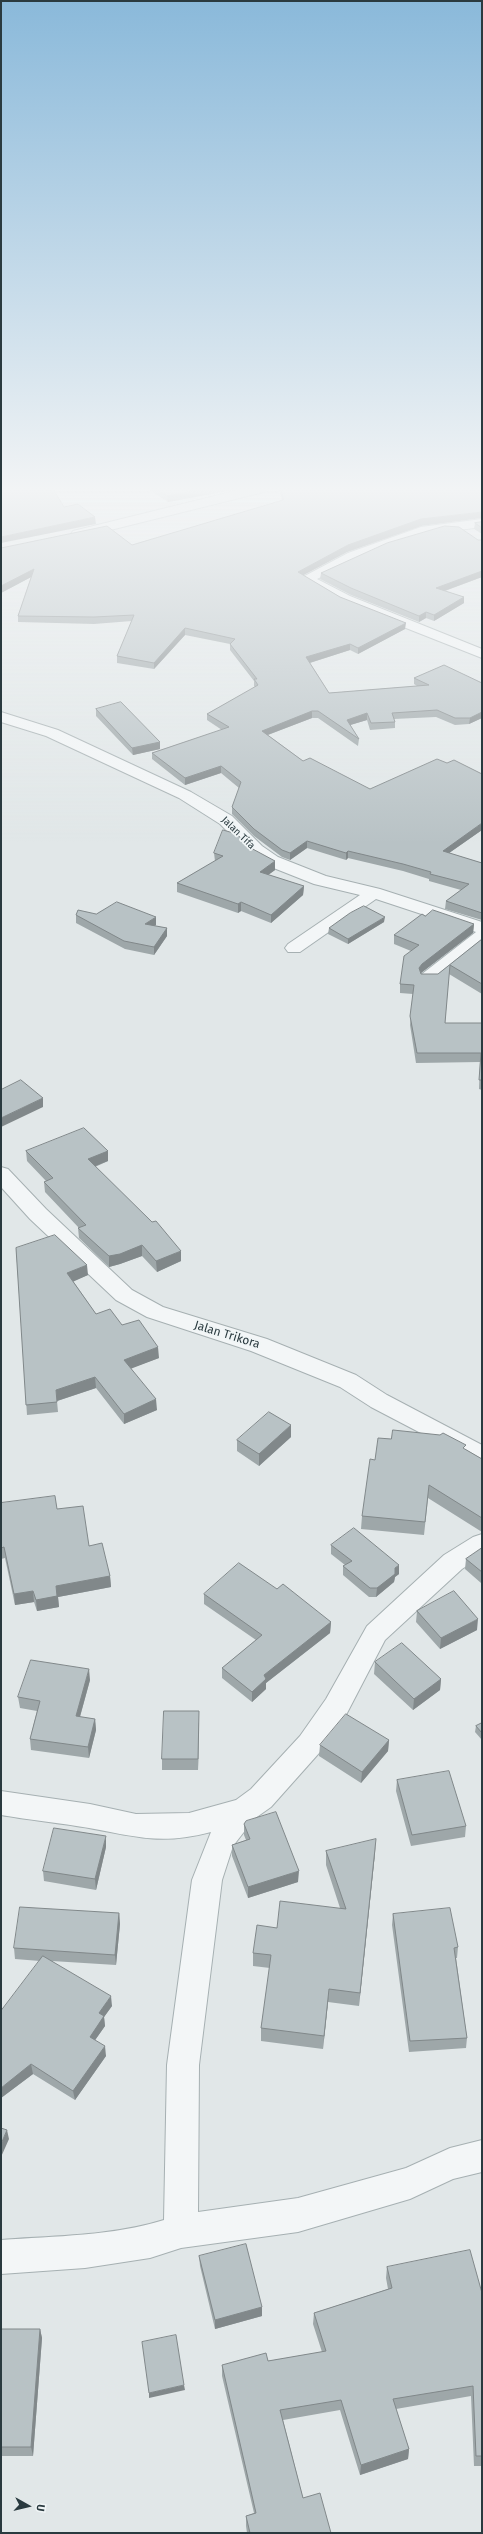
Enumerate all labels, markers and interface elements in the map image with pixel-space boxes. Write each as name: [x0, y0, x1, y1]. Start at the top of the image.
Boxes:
street label: Jalan Tifa: [219, 814, 257, 852]
street label: Jalan Trikora: [192, 1318, 262, 1352]
north arrow: [8, 2486, 48, 2526]
text: U: [33, 2503, 47, 2512]

